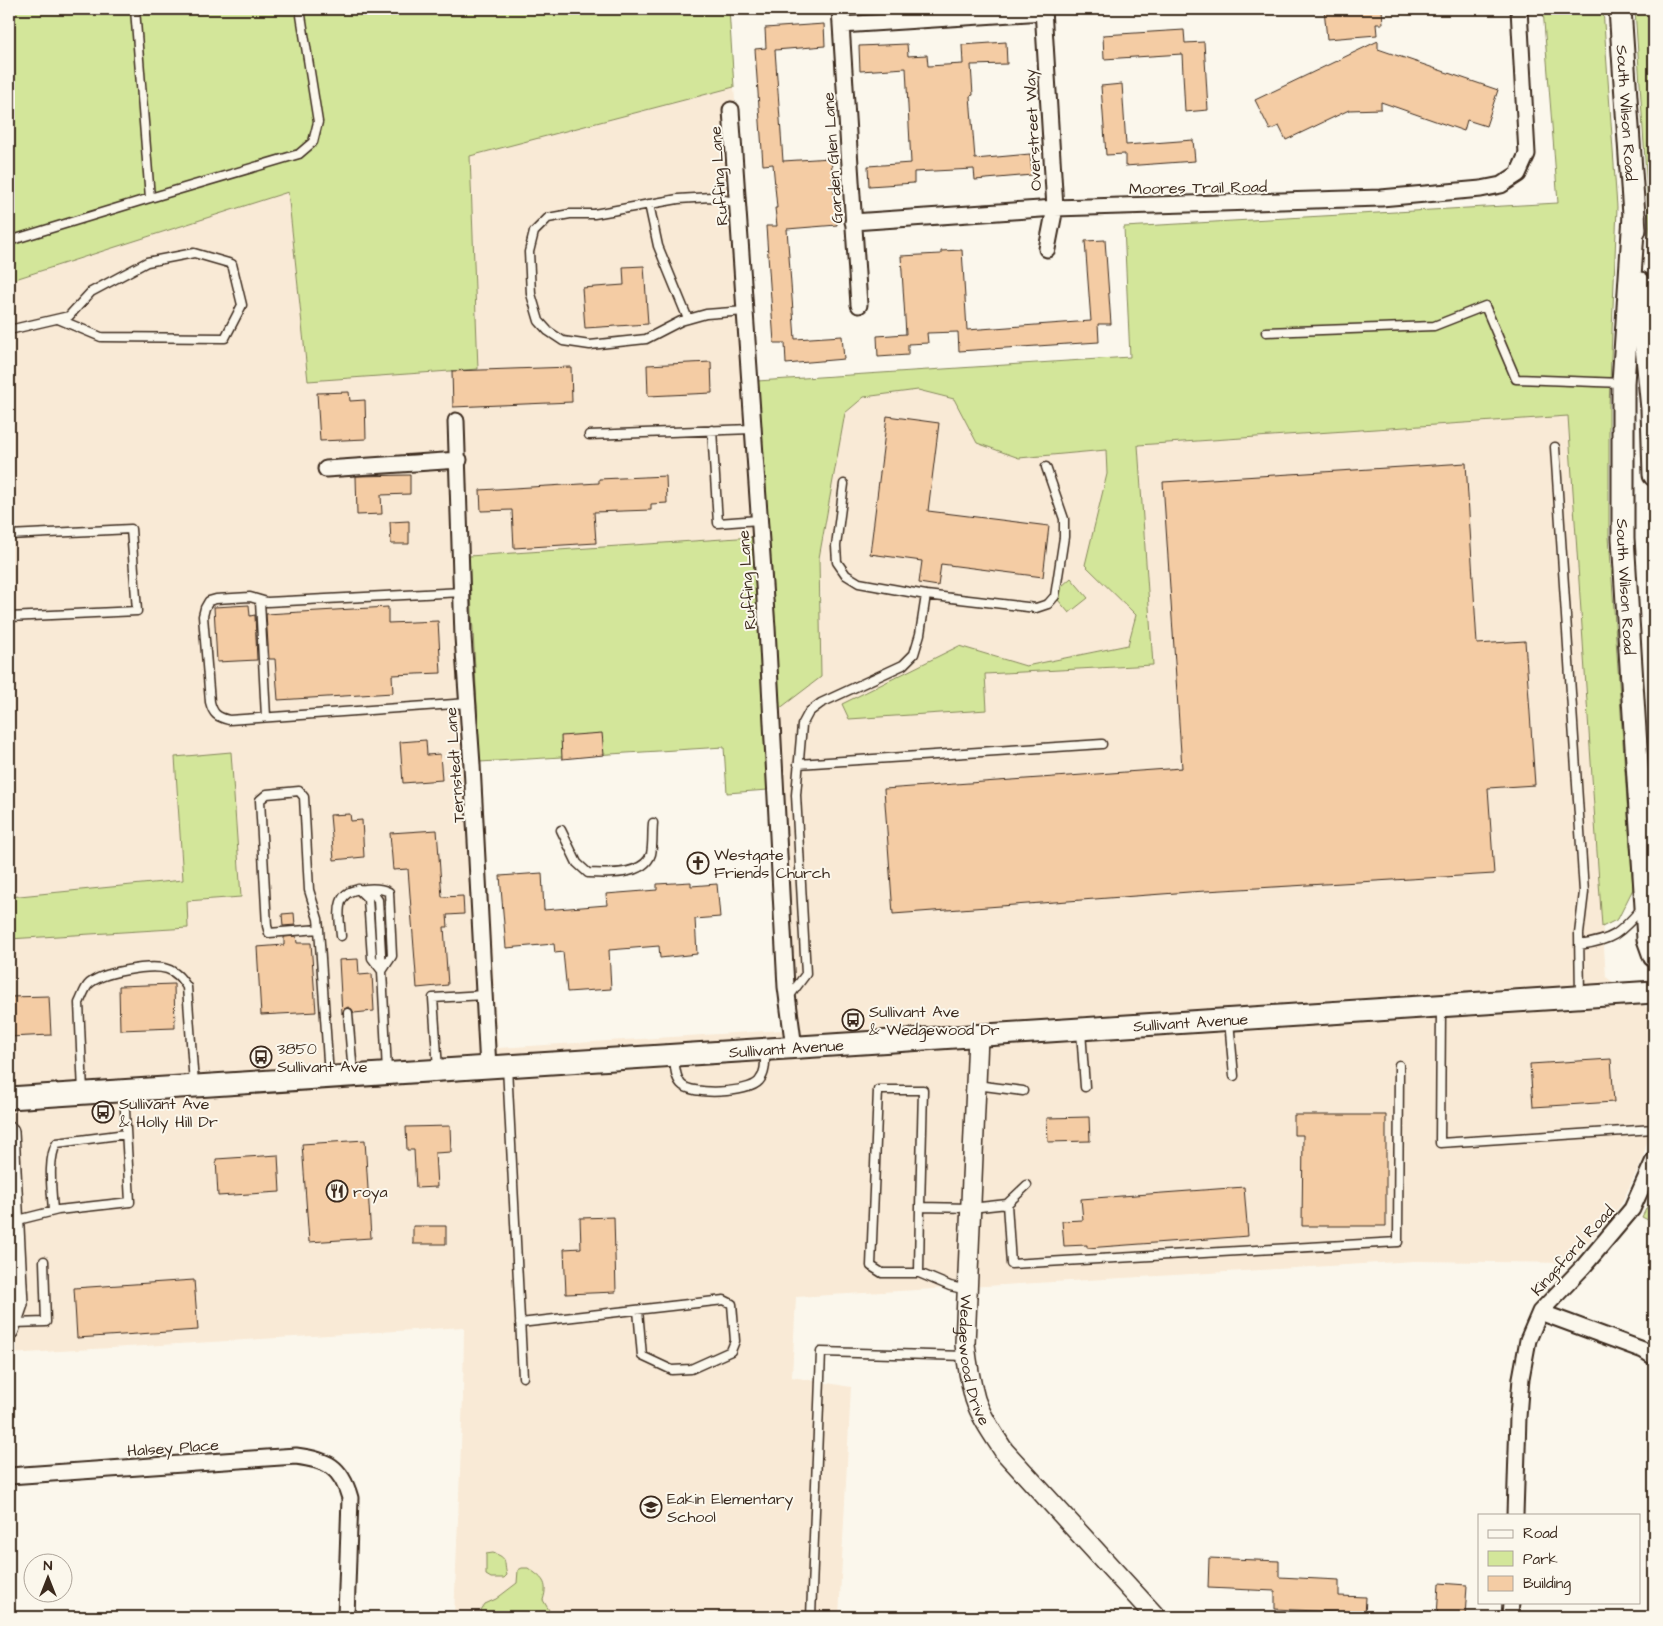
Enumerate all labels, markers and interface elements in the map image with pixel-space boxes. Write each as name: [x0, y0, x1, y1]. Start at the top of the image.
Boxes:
street label: South Wilson Road: [1610, 44, 1642, 182]
street label: Overstreet Way: [1019, 68, 1048, 191]
street label: Garden Glen Lane: [817, 91, 849, 224]
street label: Ruffing Lane: [705, 125, 734, 226]
street label: Moores Trail Road: [1129, 176, 1267, 200]
street label: South Wilson Road: [1611, 518, 1640, 655]
street label: Ruffing Lane: [733, 529, 762, 630]
street label: Ternstedt Lane: [440, 706, 470, 823]
place label: Westgate Friends Church: [714, 844, 830, 884]
church icon: Westgate Friends Church: [686, 851, 710, 875]
place label: Sullivant Ave & Wedgewood Dr: [869, 1001, 1000, 1042]
bus stop icon: Sullivant Ave & Wedgewood Dr: [841, 1008, 865, 1032]
street label: Sullivant Avenue: [1132, 1008, 1249, 1038]
street label: Sullivant Avenue: [728, 1034, 845, 1064]
place label: 3850 Sullivant Ave: [277, 1038, 368, 1078]
bus stop icon: 3850 Sullivant Ave: [249, 1045, 273, 1069]
place label: Sullivant Ave & Holly Hill Dr: [119, 1093, 218, 1134]
bus stop icon: Sullivant Ave & Holly Hill Dr: [91, 1100, 115, 1124]
restaurant icon: roya: [325, 1179, 349, 1203]
place label: roya: [353, 1181, 388, 1204]
street label: Kingsford Road: [1526, 1201, 1620, 1301]
street label: Wedgewood Drive: [952, 1294, 995, 1430]
street label: Halsey Place: [126, 1434, 220, 1463]
place label: Eakin Elementary School: [667, 1488, 793, 1528]
school or university icon: Eakin Elementary School: [639, 1495, 663, 1519]
legend: [1478, 1514, 1640, 1604]
text: Road: [1523, 1523, 1558, 1544]
text: Park: [1523, 1549, 1558, 1570]
north arrow: [22, 1554, 72, 1604]
text: N: [44, 1556, 53, 1576]
text: Building: [1523, 1573, 1571, 1595]

